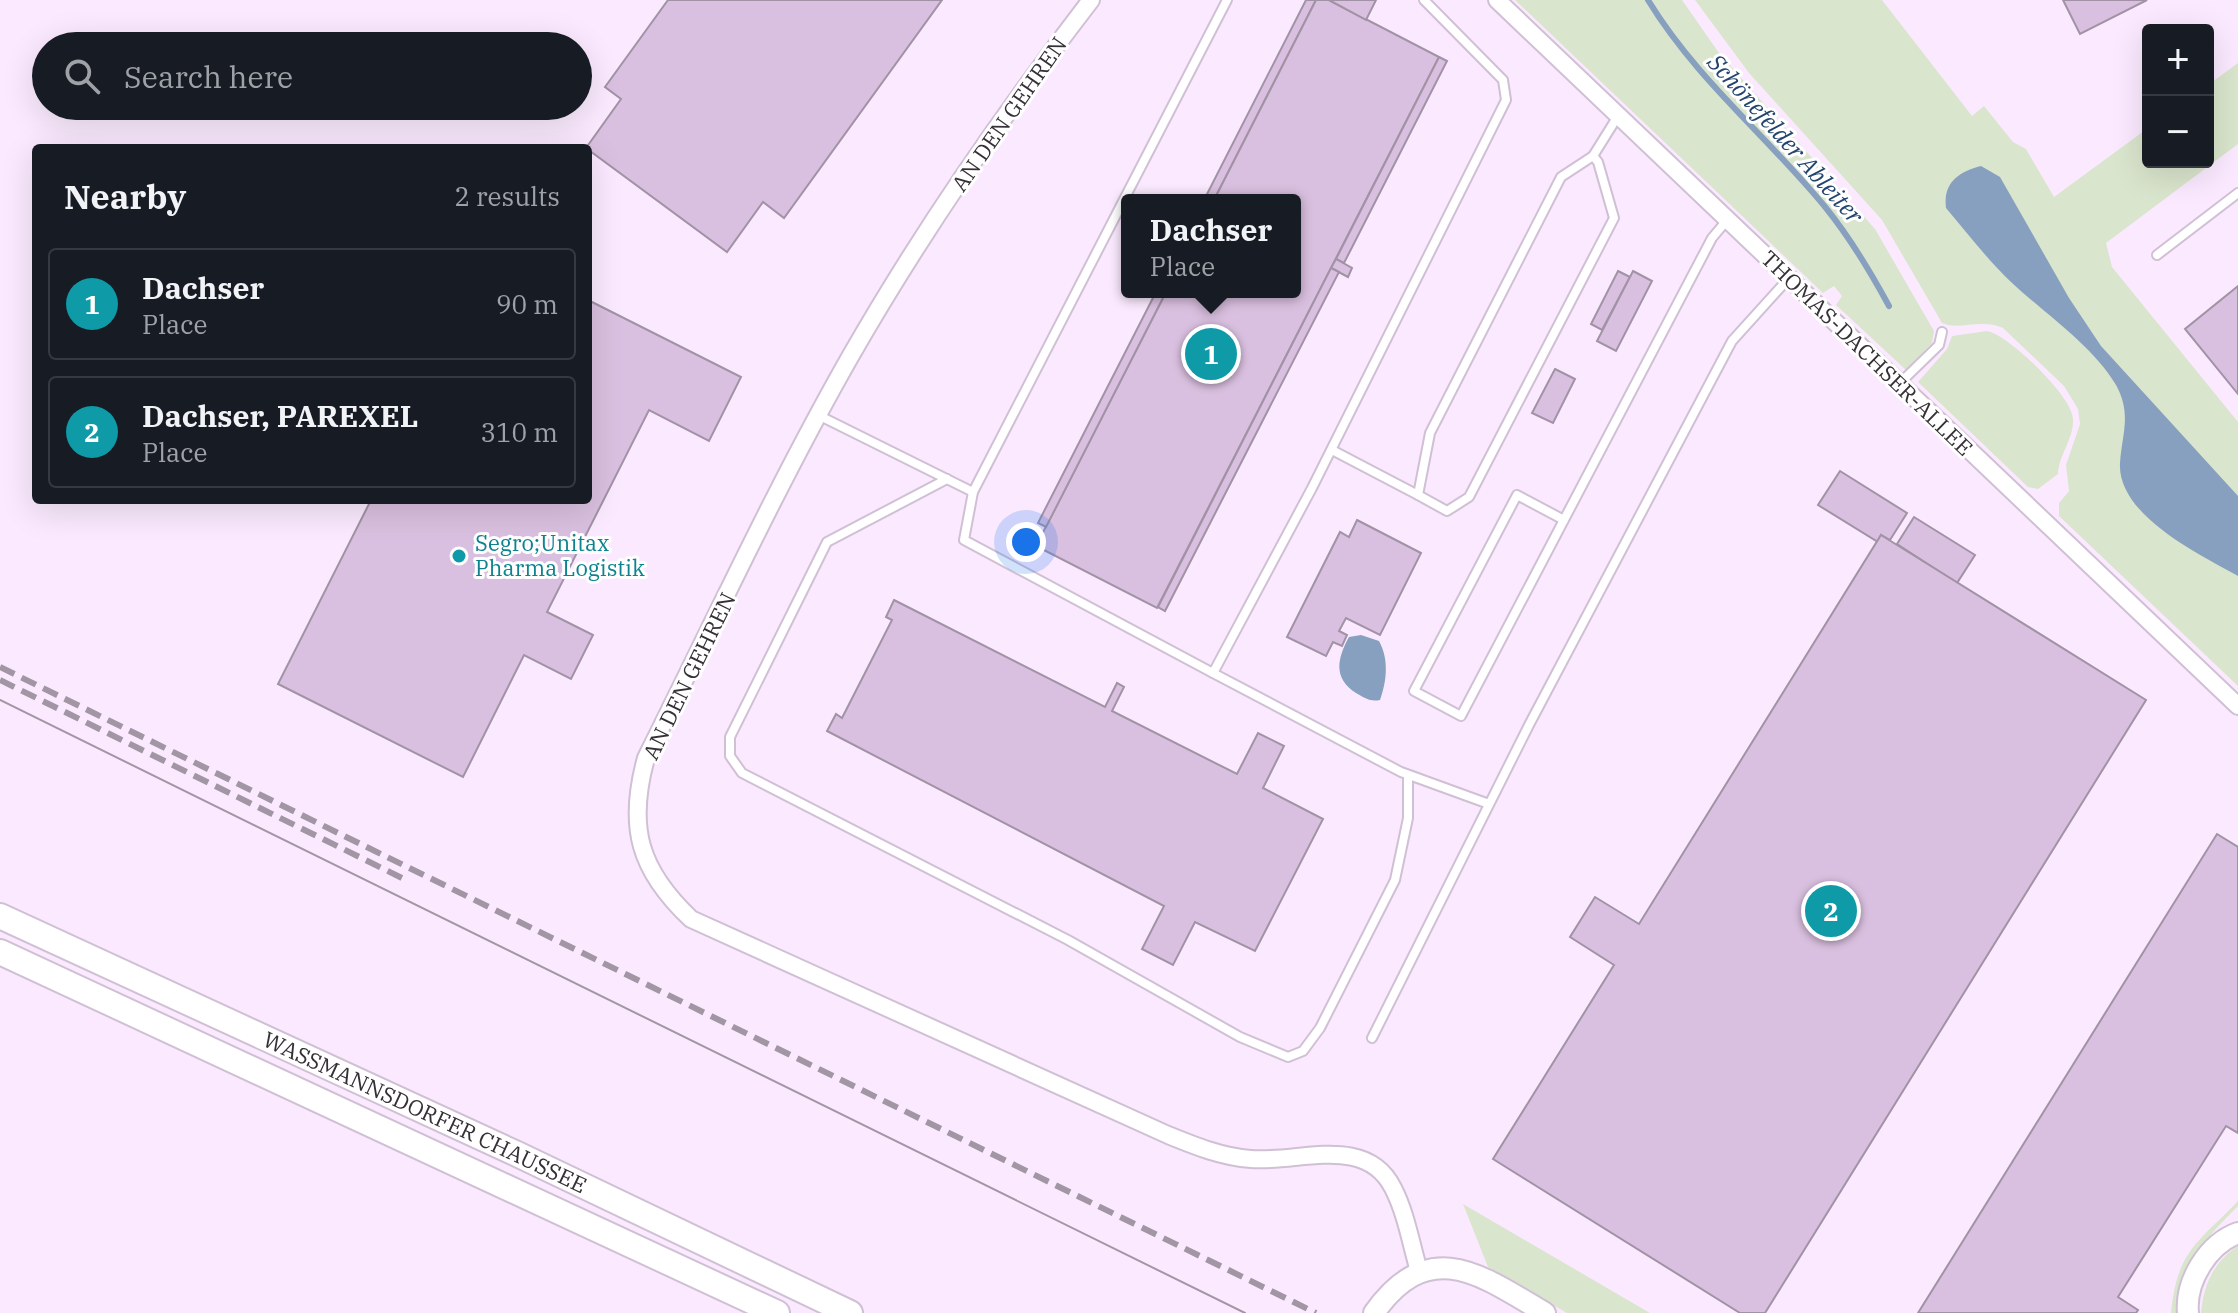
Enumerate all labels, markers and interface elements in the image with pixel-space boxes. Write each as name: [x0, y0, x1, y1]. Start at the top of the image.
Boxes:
map controls: [2142, 24, 2214, 168]
button: +: [2142, 24, 2214, 96]
street label: AN DEN GEHREN: [944, 31, 1073, 197]
search box: [32, 32, 592, 120]
water label: Schönefelder Ableiter: [1700, 46, 1872, 231]
icon: search: [60, 54, 104, 98]
text: Search here: [124, 57, 293, 96]
button: −: [2142, 96, 2214, 168]
text: Nearby: [64, 174, 186, 218]
text: 2 results: [454, 179, 560, 213]
popup: [1121, 194, 1301, 298]
text: Dachser: [1150, 210, 1272, 249]
street label: THOMAS-DACHSER-ALLEE: [1755, 244, 1979, 462]
text: Place: [1150, 249, 1215, 283]
text: Dachser: [142, 268, 264, 307]
text: 1: [84, 287, 100, 321]
text: 90 m: [496, 287, 558, 321]
text: Place: [142, 307, 207, 341]
pin: 1: [1185, 324, 1237, 384]
text: Dachser, PAREXEL: [142, 396, 418, 435]
text: 2: [84, 415, 100, 449]
text: 310 m: [480, 415, 558, 449]
text: Place: [142, 435, 207, 469]
your location: [1006, 522, 1046, 562]
place label: Segro;Unitax Pharma Logistik: [475, 528, 645, 582]
marker: Segro;Unitax Pharma Logistik: [450, 547, 468, 565]
street label: AN DEN GEHREN: [636, 587, 742, 764]
pin: 2: [1805, 881, 1857, 941]
street label: WASSMANNSDORFER CHAUSSEE: [259, 1024, 592, 1199]

